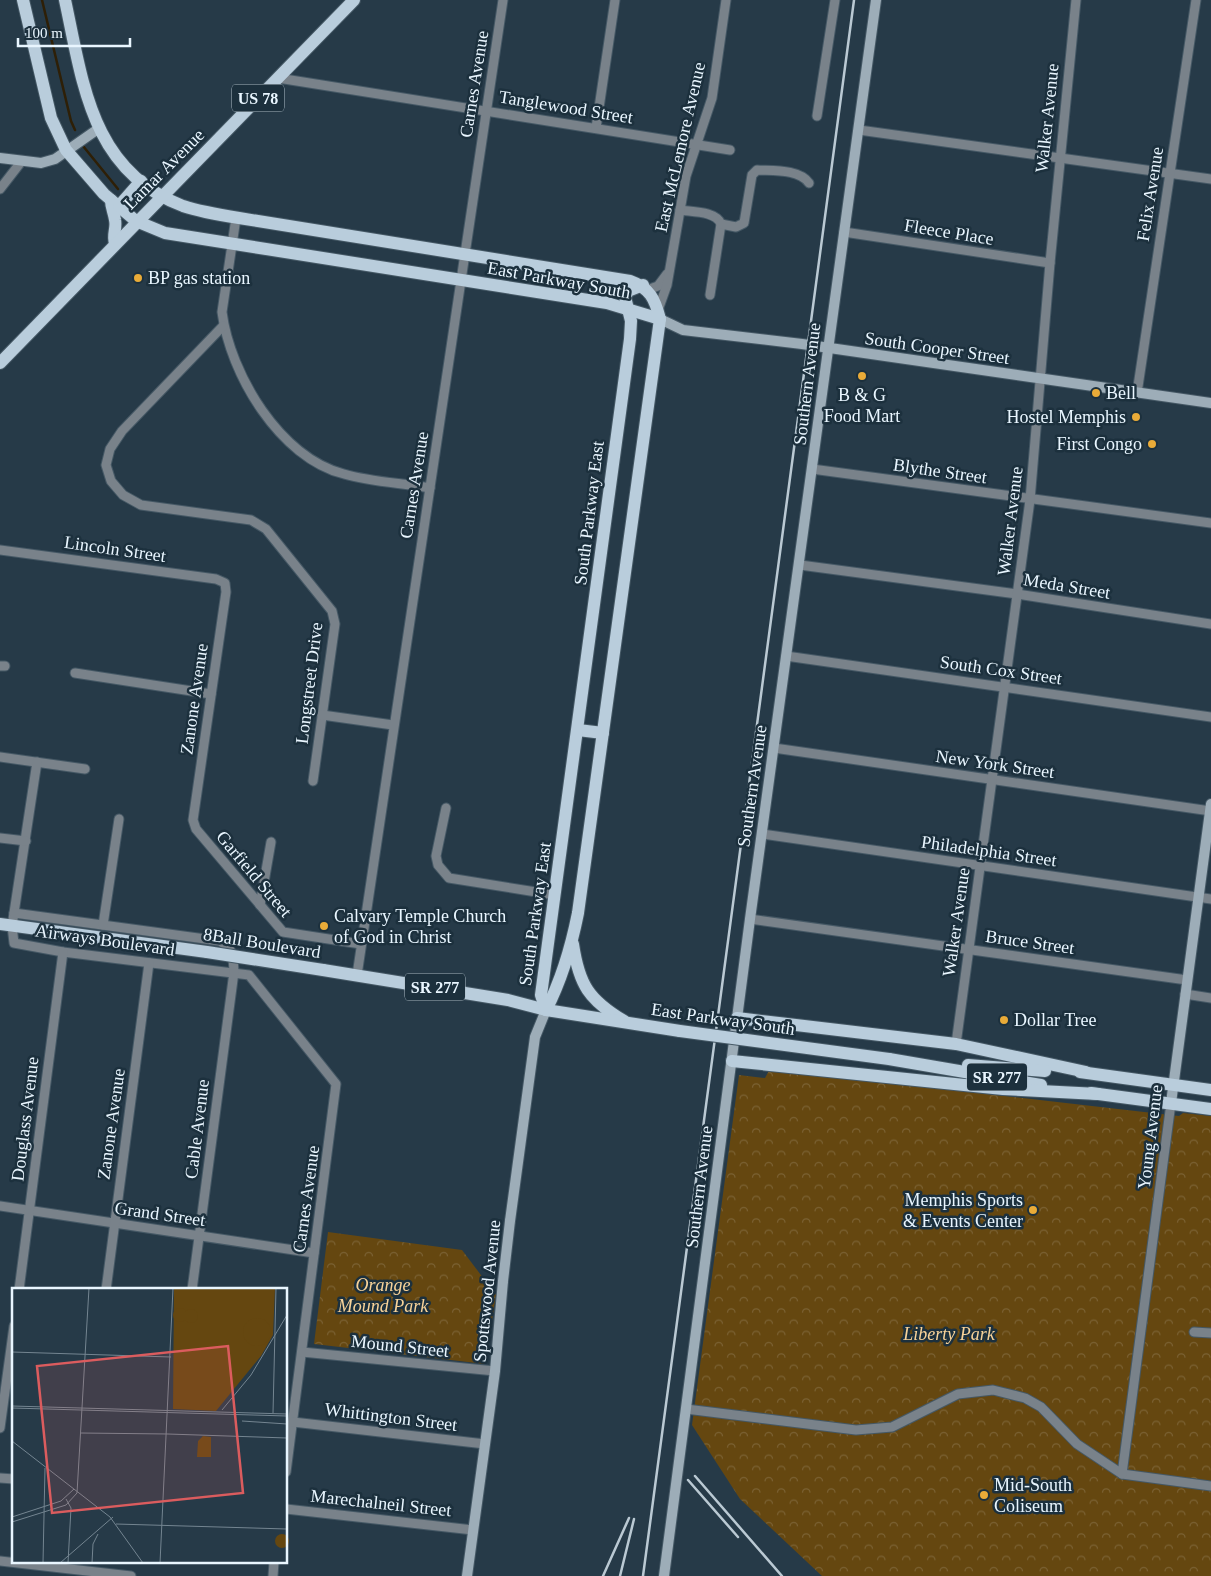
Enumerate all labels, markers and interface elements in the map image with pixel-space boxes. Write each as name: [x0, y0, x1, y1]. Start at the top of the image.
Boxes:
scale bar: [18, 15, 130, 47]
text: 100 m: [25, 25, 63, 41]
street label: Carnes Avenue: [456, 29, 492, 139]
street label: East McLemore Avenue: [651, 60, 709, 234]
street label: Walker Avenue: [1031, 62, 1063, 174]
road number: US 78: [232, 85, 284, 112]
street label: Tanglewood Street: [498, 87, 634, 127]
street label: Lamar Avenue: [120, 125, 208, 213]
street label: Felix Avenue: [1133, 145, 1167, 243]
street label: Fleece Place: [903, 215, 995, 249]
street label: East Parkway South: [486, 258, 632, 302]
place label: BP gas station: [148, 268, 250, 288]
marker: BP gas station: [132, 272, 144, 284]
street label: Southern Avenue: [790, 322, 824, 446]
street label: South Cooper Street: [863, 328, 1011, 368]
marker: B & G Food Mart: [856, 370, 868, 382]
place label: Bell: [1106, 383, 1136, 403]
place label: B & G Food Mart: [824, 385, 900, 426]
marker: Bell: [1090, 387, 1102, 399]
place label: Hostel Memphis: [1007, 407, 1126, 427]
marker: Hostel Memphis: [1130, 411, 1142, 423]
street label: Carnes Avenue: [396, 430, 432, 540]
place label: First Congo: [1056, 434, 1142, 454]
marker: First Congo: [1146, 438, 1158, 450]
street label: South Parkway East: [570, 440, 608, 586]
street label: Blythe Street: [892, 455, 988, 487]
street label: Walker Avenue: [993, 465, 1027, 577]
street label: Lincoln Street: [63, 532, 167, 566]
street label: Meda Street: [1022, 569, 1112, 603]
street label: Longstreet Drive: [292, 621, 326, 745]
street label: Zanone Avenue: [176, 642, 212, 756]
street label: South Cox Street: [939, 652, 1063, 688]
street label: Southern Avenue: [734, 724, 770, 848]
street label: New York Street: [934, 746, 1056, 782]
street label: Garfield Street: [212, 827, 296, 921]
street label: Philadelphia Street: [920, 832, 1058, 870]
street label: South Parkway East: [515, 841, 555, 987]
street label: Walker Avenue: [938, 866, 974, 978]
place label: Calvary Temple Church of God in Christ: [334, 906, 506, 947]
street label: Airways Boulevard: [34, 920, 176, 960]
marker: Calvary Temple Church of God in Christ: [318, 920, 330, 932]
street label: 8Ball Boulevard: [202, 924, 322, 962]
street label: Bruce Street: [984, 926, 1076, 958]
road number: SR 277: [405, 974, 465, 1000]
street label: East Parkway South: [650, 999, 796, 1039]
place label: Dollar Tree: [1014, 1010, 1097, 1030]
marker: Dollar Tree: [998, 1014, 1010, 1026]
street label: Douglass Avenue: [7, 1056, 43, 1182]
road number: SR 277: [967, 1064, 1027, 1090]
street label: Zanone Avenue: [93, 1067, 129, 1181]
street label: Cable Avenue: [181, 1078, 213, 1180]
street label: Young Avenue: [1134, 1083, 1166, 1191]
street label: Southern Avenue: [682, 1125, 716, 1249]
street label: Carnes Avenue: [289, 1144, 323, 1254]
place label: Memphis Sports & Events Center: [903, 1190, 1023, 1231]
street label: Grand Street: [113, 1198, 207, 1230]
marker: Memphis Sports & Events Center: [1027, 1204, 1039, 1216]
street label: Spottswood Avenue: [470, 1219, 504, 1363]
park label: Orange Mound Park: [337, 1275, 429, 1316]
inset map: [12, 1288, 288, 1564]
park label: Liberty Park: [902, 1324, 996, 1344]
street label: Mound Street: [350, 1331, 450, 1361]
street label: Whittington Street: [324, 1399, 458, 1435]
place label: Mid-South Coliseum: [994, 1475, 1072, 1516]
street label: Marechalneil Street: [310, 1486, 452, 1520]
marker: Mid-South Coliseum: [978, 1489, 990, 1501]

